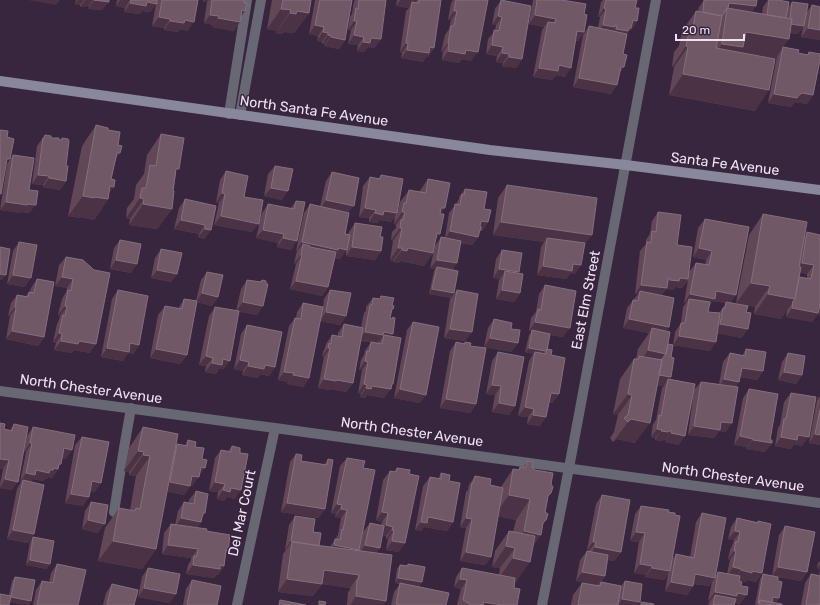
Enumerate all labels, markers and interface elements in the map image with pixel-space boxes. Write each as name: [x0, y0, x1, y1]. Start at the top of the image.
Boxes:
scale bar: [676, 16, 744, 42]
text: 20 m: [682, 23, 710, 37]
street label: North Santa Fe Avenue: [239, 92, 390, 130]
street label: Santa Fe Avenue: [670, 149, 780, 179]
street label: East Elm Street: [568, 249, 604, 351]
street label: North Chester Avenue: [19, 371, 164, 407]
street label: North Chester Avenue: [340, 414, 485, 450]
street label: North Chester Avenue: [661, 459, 806, 495]
street label: Del Mar Court: [225, 468, 260, 558]

